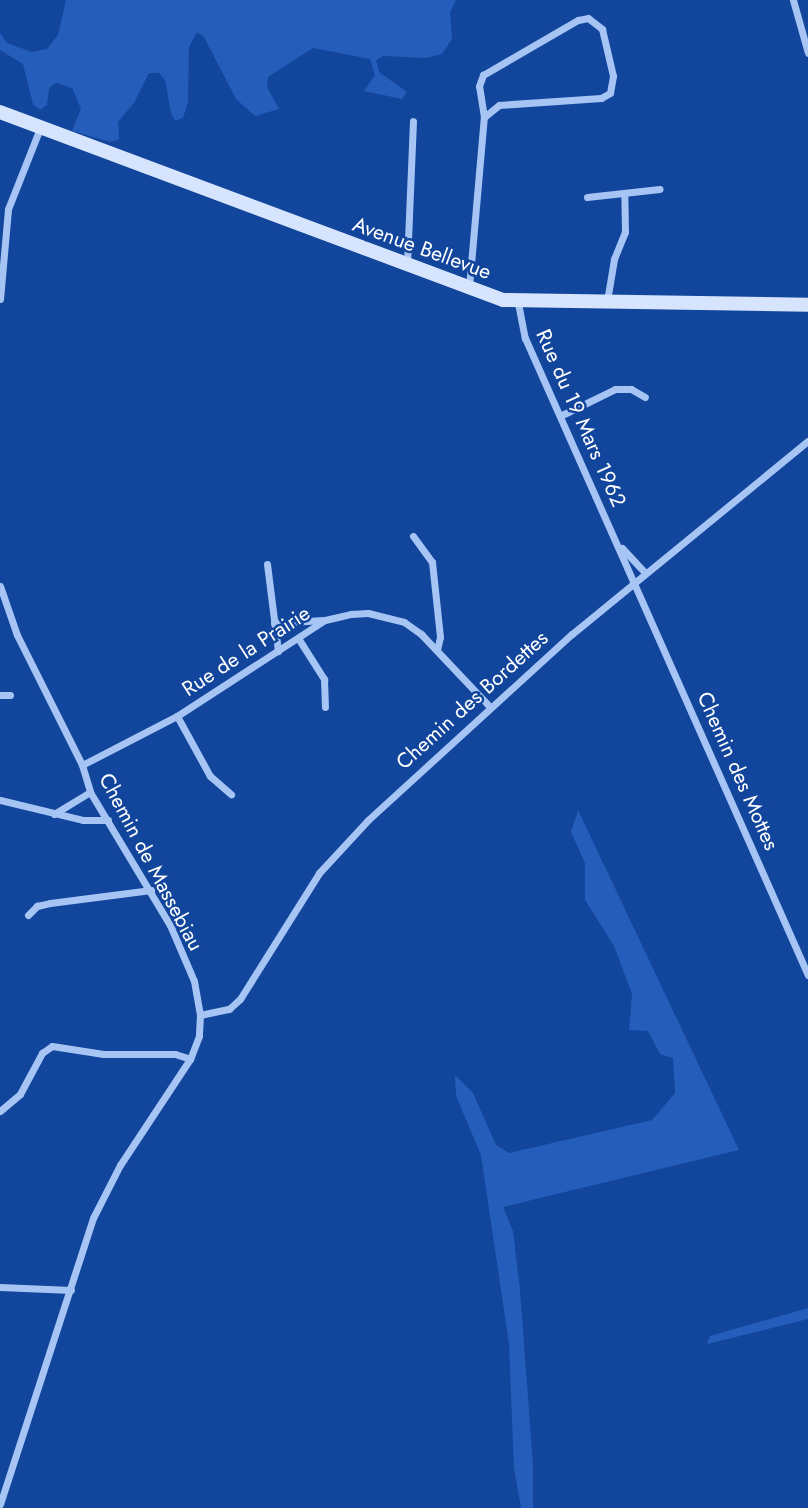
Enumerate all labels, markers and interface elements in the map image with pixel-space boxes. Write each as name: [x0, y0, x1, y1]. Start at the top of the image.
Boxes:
street label: Avenue Bellevue: [349, 211, 495, 285]
street label: Rue du 19 Mars 1962: [531, 325, 631, 511]
street label: Rue de la Prairie: [177, 600, 315, 702]
street label: Chemin des Bordettes: [391, 625, 553, 775]
street label: Chemin des Mottes: [692, 688, 784, 854]
street label: Chemin de Massebiau: [93, 769, 209, 955]

